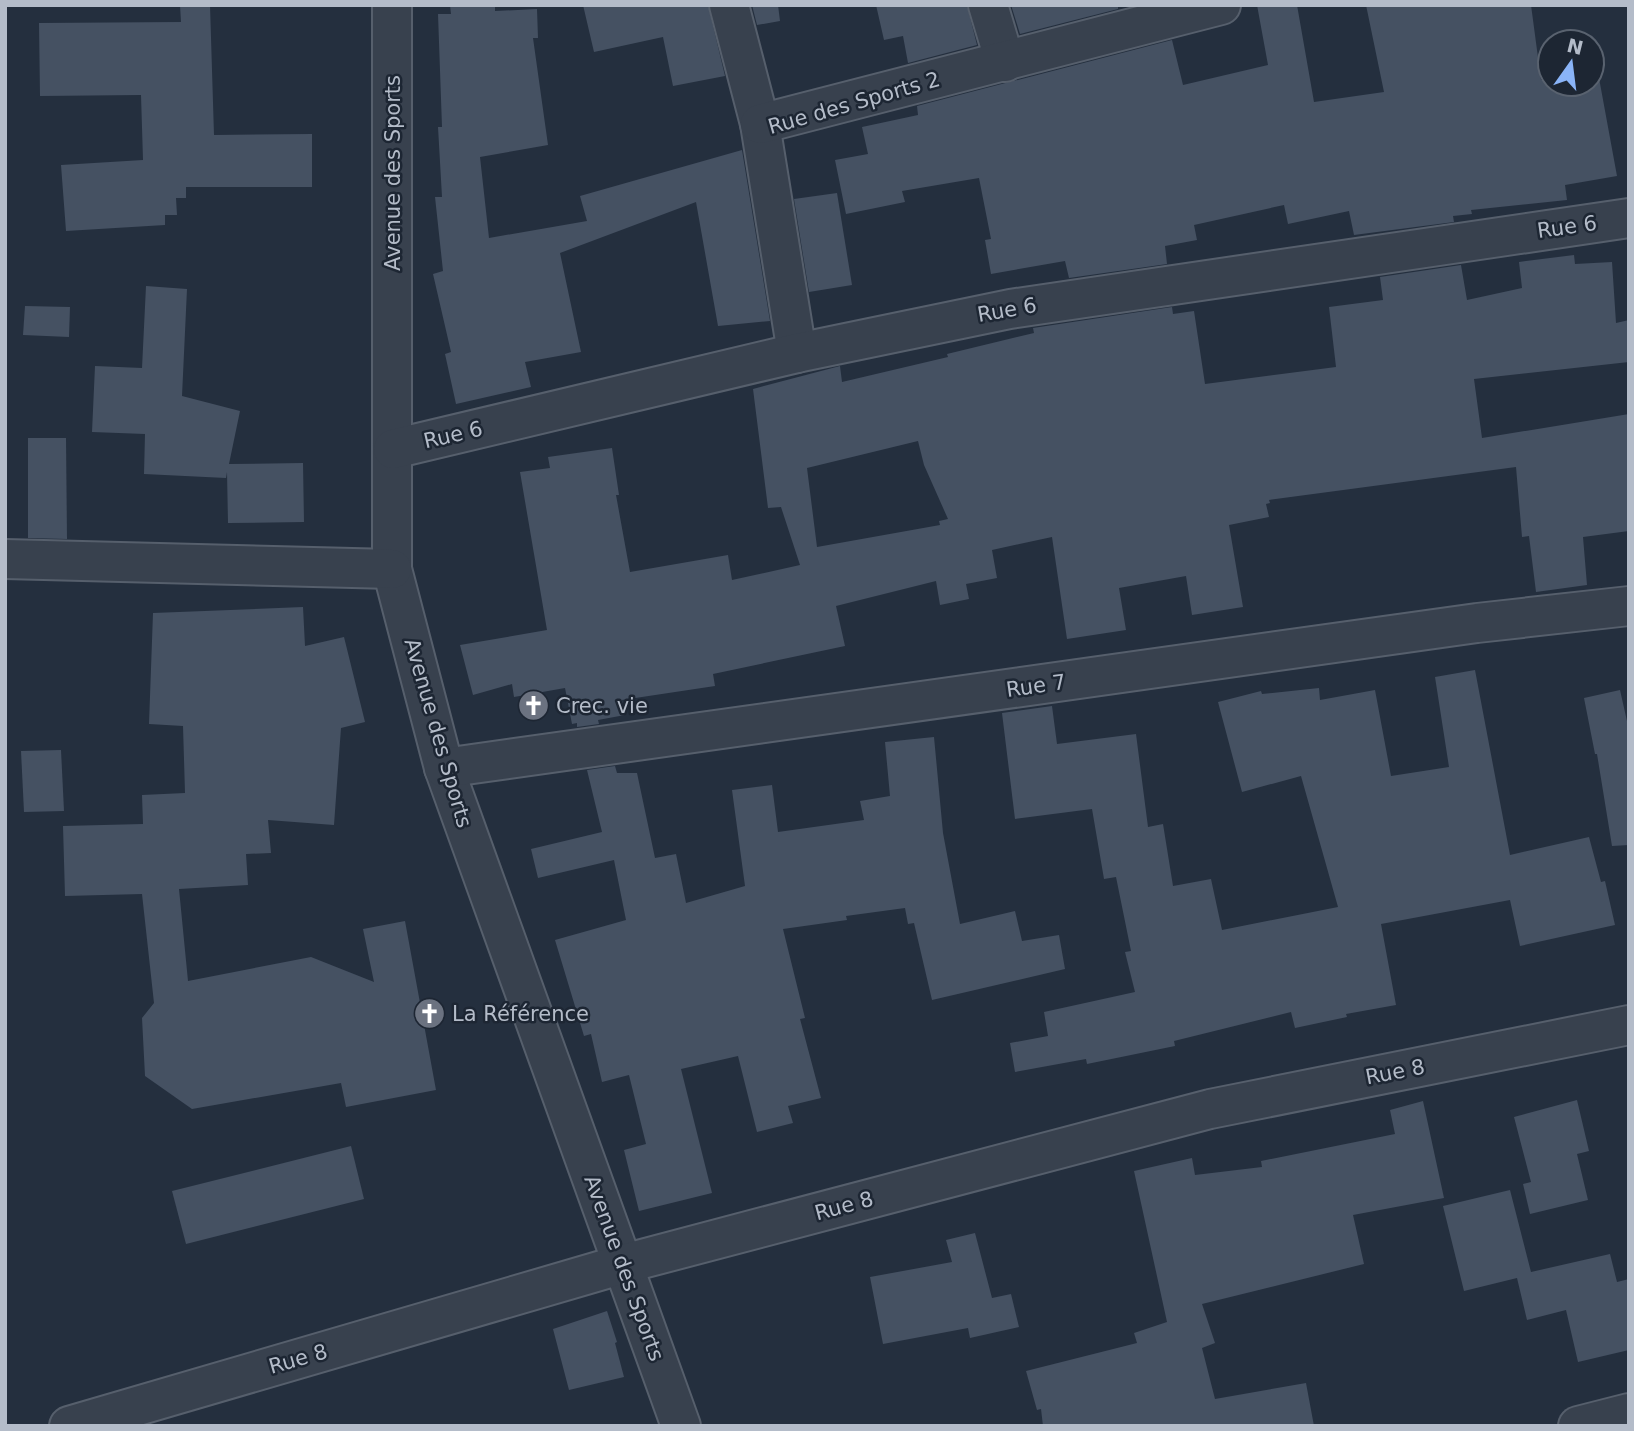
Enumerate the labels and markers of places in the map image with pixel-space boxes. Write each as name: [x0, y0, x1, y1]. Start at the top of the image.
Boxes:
church icon: Crec. vie: [516, 689, 550, 723]
place label: Crec. vie: [556, 694, 648, 718]
church icon: La Référence: [412, 997, 446, 1031]
place label: La Référence: [452, 1002, 589, 1026]

